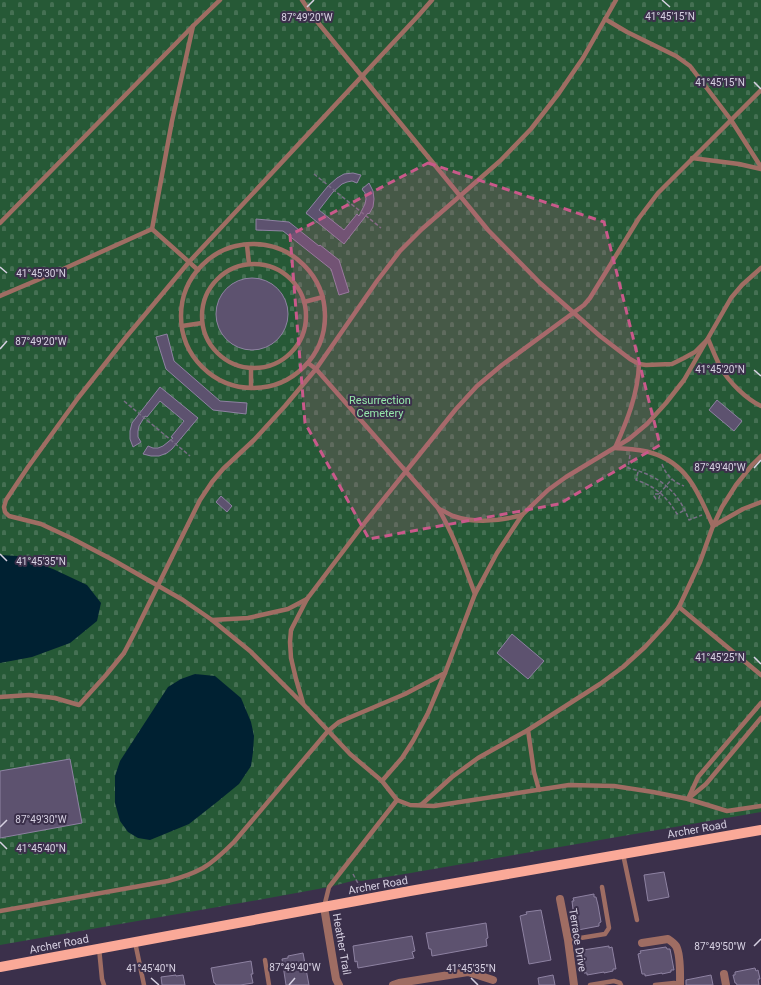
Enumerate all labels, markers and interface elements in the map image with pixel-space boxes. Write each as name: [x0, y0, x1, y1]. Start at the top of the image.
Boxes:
text: 41°45'15"N: [645, 11, 695, 22]
text: 87°49'20"W: [281, 12, 333, 23]
text: 41°45'15"N: [695, 77, 745, 88]
text: 41°45'30"N: [16, 268, 66, 279]
text: 87°49'20"W: [15, 336, 67, 347]
text: 41°45'20"N: [695, 364, 745, 375]
park label: Resurrection Cemetery: [349, 394, 411, 420]
text: 87°49'40"W: [694, 462, 746, 473]
text: 41°45'35"N: [16, 556, 66, 567]
text: 41°45'25"N: [695, 652, 745, 663]
text: 87°49'30"W: [15, 814, 67, 825]
street label: Archer Road: [666, 818, 728, 841]
text: 41°45'40"N: [16, 843, 66, 854]
street label: Archer Road: [347, 874, 409, 897]
street label: Terrace Drive: [566, 907, 589, 973]
street label: Heather Trail: [330, 912, 353, 976]
street label: Archer Road: [28, 932, 90, 957]
text: 87°49'50"W: [694, 941, 746, 952]
text: 87°49'40"W: [269, 962, 321, 973]
text: 41°45'40"N: [126, 963, 176, 974]
text: 41°45'35"N: [446, 963, 496, 974]

